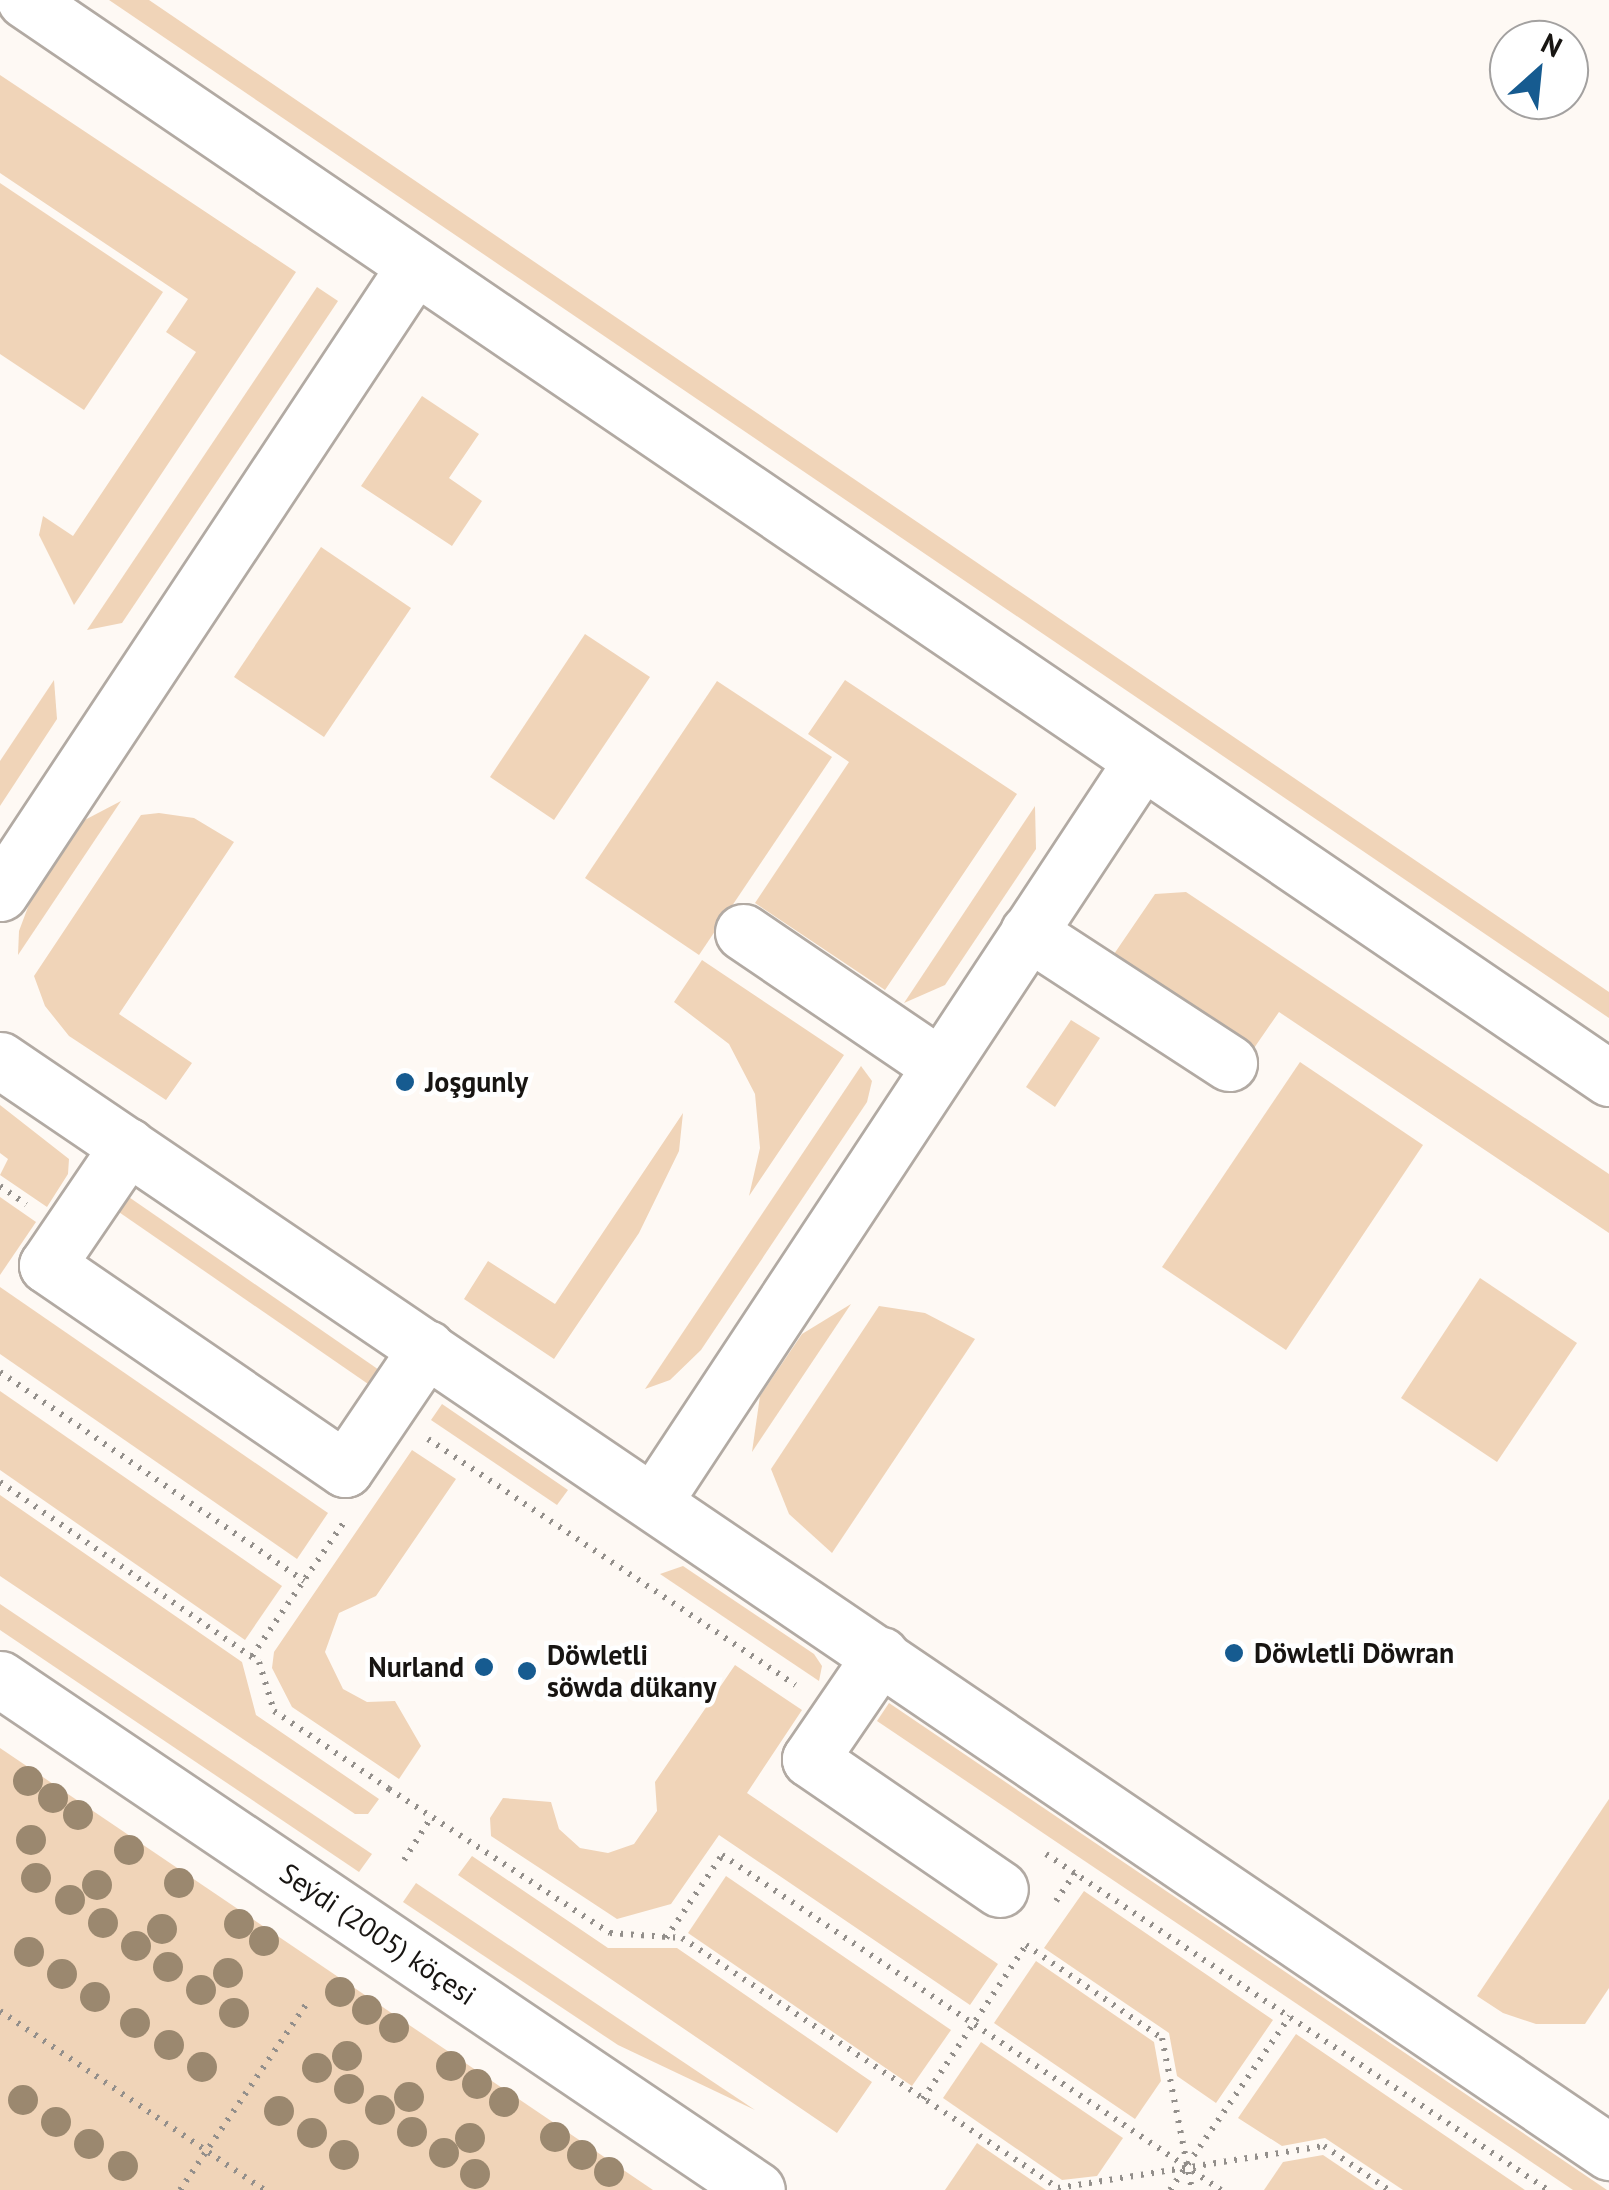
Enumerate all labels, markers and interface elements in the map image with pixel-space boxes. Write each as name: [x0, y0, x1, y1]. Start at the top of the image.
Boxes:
north arrow: [1489, 20, 1589, 120]
text: N: [1535, 24, 1569, 65]
place label: Joşgunly: [425, 1065, 528, 1099]
marker: Joşgunly: [394, 1071, 416, 1093]
place label: Döwletli Döwran: [1254, 1636, 1454, 1670]
place label: Döwletli söwda dükany: [547, 1638, 716, 1704]
marker: Döwletli Döwran: [1223, 1642, 1245, 1664]
place label: Nurland: [368, 1650, 464, 1684]
marker: Nurland: [473, 1656, 495, 1678]
marker: Döwletli söwda dükany: [516, 1660, 538, 1682]
street label: Seýdi (2005) köçesi: [274, 1856, 482, 2012]

